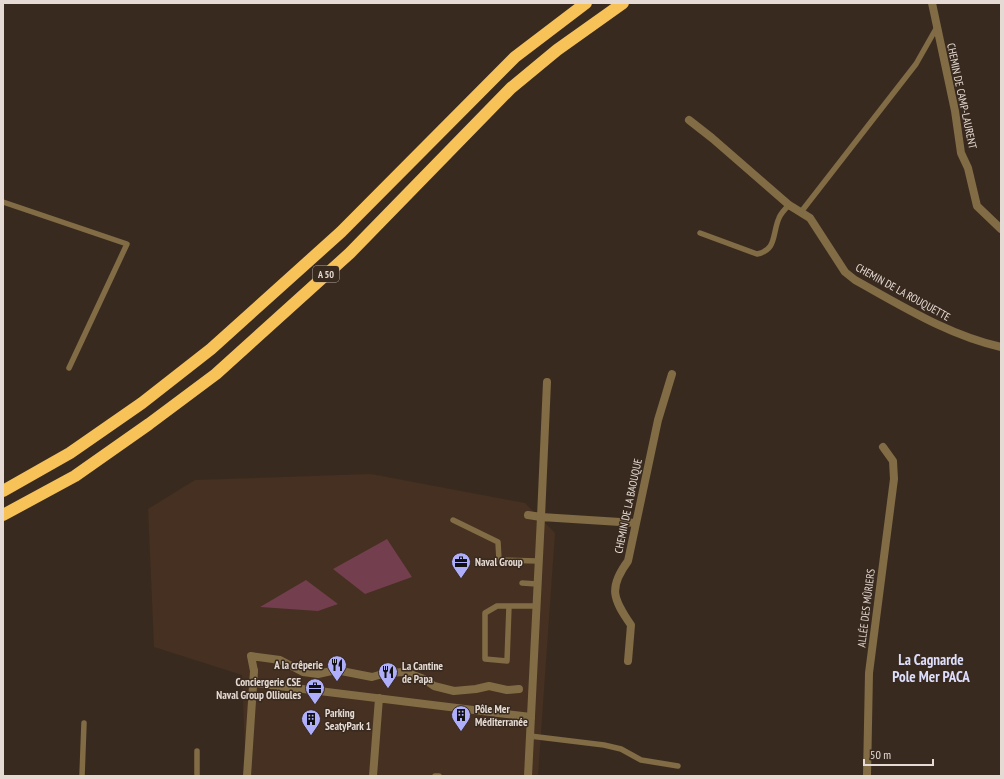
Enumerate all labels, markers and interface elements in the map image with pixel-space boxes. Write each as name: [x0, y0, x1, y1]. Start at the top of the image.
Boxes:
street label: CHEMIN DE CAMP-LAURENT: [944, 42, 980, 150]
street label: CHEMIN DE LA ROUQUETTE: [853, 260, 953, 324]
road number: A 50: [313, 266, 339, 282]
street label: CHEMIN DE LA BAOUQUE: [611, 457, 645, 555]
office icon: Naval Group: [450, 551, 472, 579]
place label: Naval Group: [475, 555, 523, 569]
street label: ALLÉE DES MÛRIERS: [854, 568, 878, 648]
district label: La Cagnarde Pole Mer PACA: [892, 650, 970, 686]
restaurant icon: A la crêperie: [326, 654, 348, 682]
place label: A la crêperie: [273, 658, 323, 672]
place label: La Cantine de Papa: [402, 659, 443, 686]
restaurant icon: La Cantine de Papa: [377, 661, 399, 689]
place label: Conciergerie CSE Naval Group Ollioules: [216, 675, 301, 702]
office icon: Conciergerie CSE Naval Group Ollioules: [304, 677, 326, 705]
place label: Pôle Mer Méditerranée: [475, 702, 528, 729]
building icon: Pôle Mer Méditerranée: [450, 704, 472, 732]
place label: Parking SeatyPark 1: [325, 706, 371, 733]
building icon: Parking SeatyPark 1: [300, 708, 322, 736]
scale bar: [864, 741, 933, 767]
text: 50 m: [870, 747, 891, 762]

